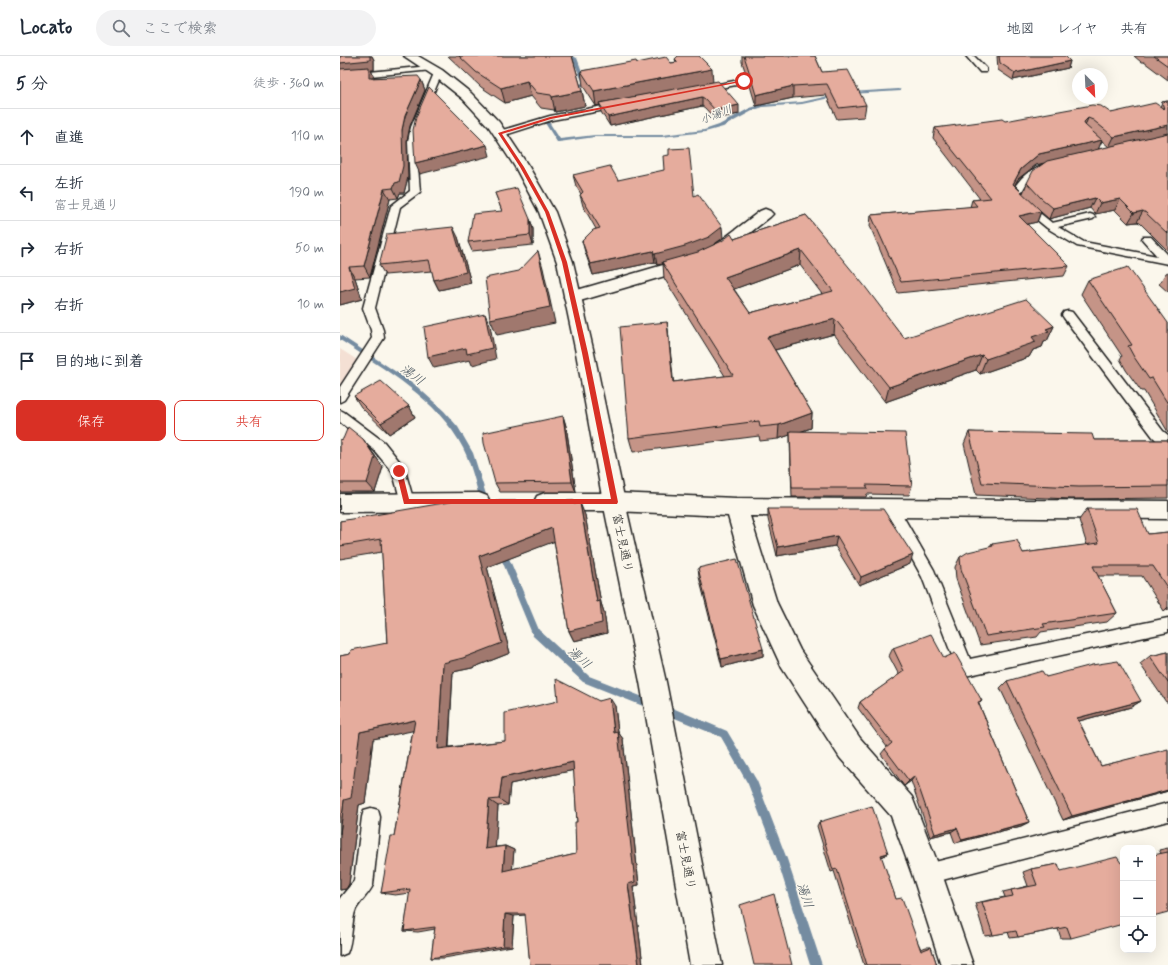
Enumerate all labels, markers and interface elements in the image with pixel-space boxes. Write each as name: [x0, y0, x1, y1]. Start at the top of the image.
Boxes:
search box: [96, 10, 376, 46]
text: Locato: [20, 15, 72, 40]
icon: search: [110, 17, 132, 39]
text: ここで検索: [142, 19, 217, 39]
text: 地図: [1007, 20, 1035, 38]
text: レイヤ: [1057, 20, 1098, 38]
text: 共有: [1120, 20, 1148, 38]
north arrow: [1072, 68, 1108, 104]
route start: [735, 72, 753, 90]
text: 5 分: [16, 73, 48, 95]
text: 徒歩 · 360 m: [253, 75, 324, 92]
water label: 小湯川: [698, 102, 734, 127]
icon: ahead: [16, 126, 38, 148]
text: 直進: [54, 128, 84, 148]
text: 110 m: [291, 128, 324, 145]
text: 左折: [54, 174, 84, 194]
icon: left: [16, 182, 38, 204]
text: 190 m: [289, 184, 324, 201]
text: 富士見通り: [54, 197, 119, 214]
icon: right: [16, 238, 38, 260]
text: 右折: [54, 240, 84, 260]
text: 50 m: [295, 240, 324, 257]
icon: right: [16, 294, 38, 316]
text: 右折: [54, 296, 84, 316]
text: 10 m: [297, 296, 324, 313]
icon: arrive: [16, 350, 38, 372]
text: 目的地に到着: [54, 352, 144, 372]
water label: 湯川: [397, 361, 428, 390]
button: 保存: [16, 400, 166, 441]
button: 共有: [174, 400, 324, 441]
route end: [390, 462, 408, 480]
street label: 富士見通り: [608, 512, 636, 574]
water label: 湯川: [564, 643, 594, 673]
street label: 富士見通り: [671, 829, 699, 891]
map controls: [1120, 845, 1156, 953]
button: +: [1120, 845, 1156, 881]
water label: 湯川: [792, 880, 817, 910]
button: −: [1120, 881, 1156, 917]
button: locate: [1120, 917, 1156, 953]

